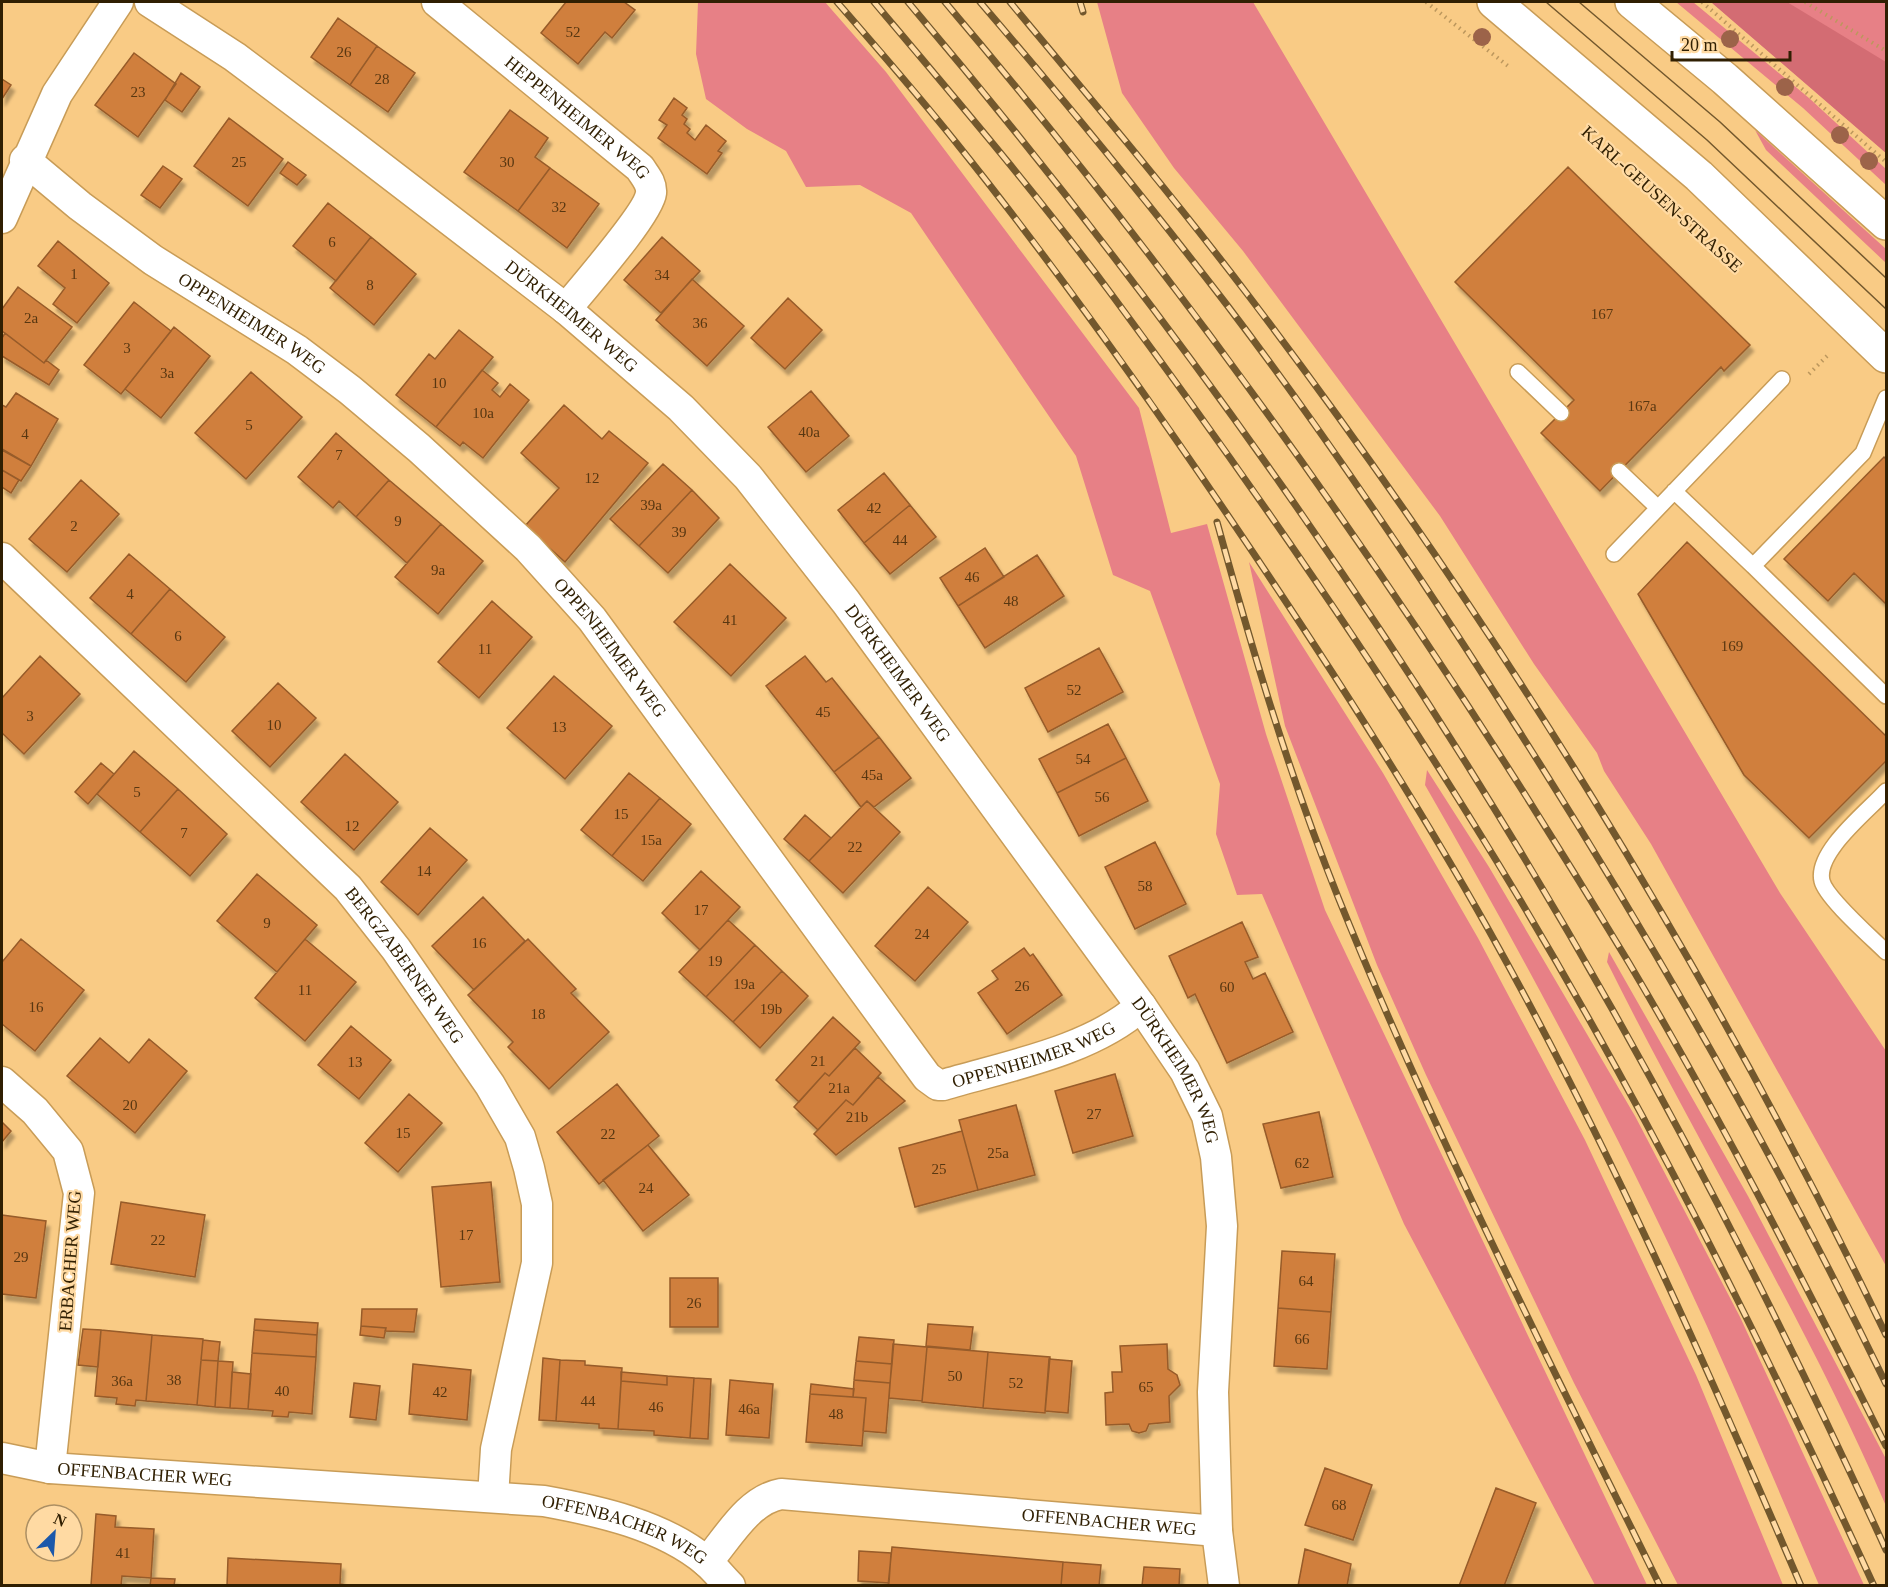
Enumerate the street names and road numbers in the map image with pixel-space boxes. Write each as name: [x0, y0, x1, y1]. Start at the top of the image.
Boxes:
street label: HEPPENHEIMER WEG: [501, 52, 654, 183]
street label: KARL-GEUSEN-STRASSE: [1578, 122, 1746, 276]
street label: DÜRKHEIMER WEG: [501, 256, 642, 376]
street label: OPPENHEIMER WEG: [175, 268, 330, 378]
street label: OPPENHEIMER WEG: [550, 574, 670, 721]
street label: DÜRKHEIMER WEG: [841, 600, 955, 746]
street label: BERGZABERNER WEG: [341, 883, 468, 1047]
street label: DÜRKHEIMER WEG: [1128, 993, 1223, 1145]
street label: OPPENHEIMER WEG: [950, 1017, 1119, 1092]
street label: ERBACHER WEG: [55, 1190, 85, 1332]
street label: OFFENBACHER WEG: [57, 1459, 233, 1490]
street label: OFFENBACHER WEG: [540, 1491, 711, 1568]
street label: OFFENBACHER WEG: [1021, 1504, 1197, 1539]

